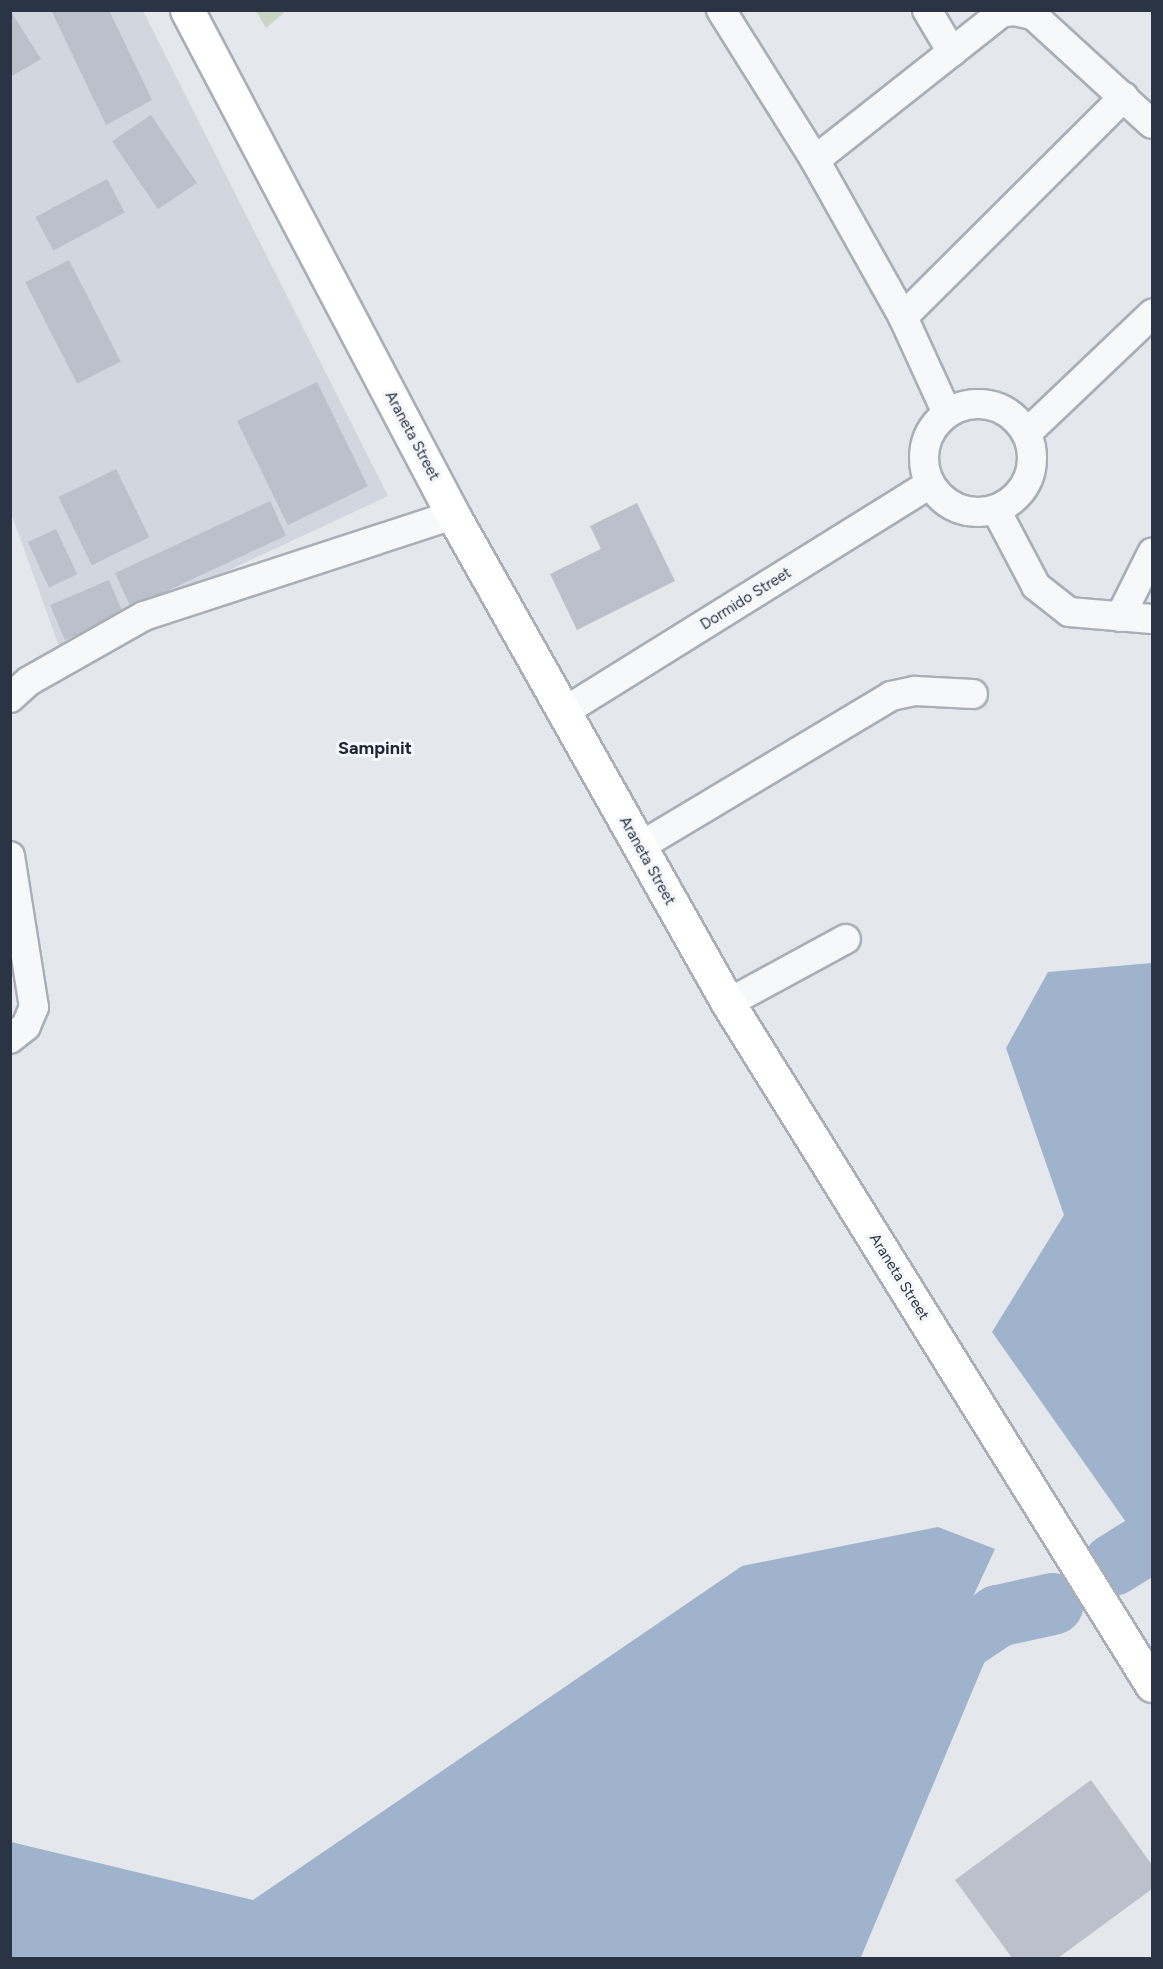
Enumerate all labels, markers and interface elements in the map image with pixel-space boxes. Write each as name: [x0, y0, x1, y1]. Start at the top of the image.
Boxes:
street label: Araneta Street: [381, 388, 443, 484]
street label: Dormido Street: [697, 564, 795, 634]
district label: Sampinit: [338, 737, 412, 759]
street label: Araneta Street: [615, 814, 679, 908]
street label: Araneta Street: [865, 1230, 933, 1324]

